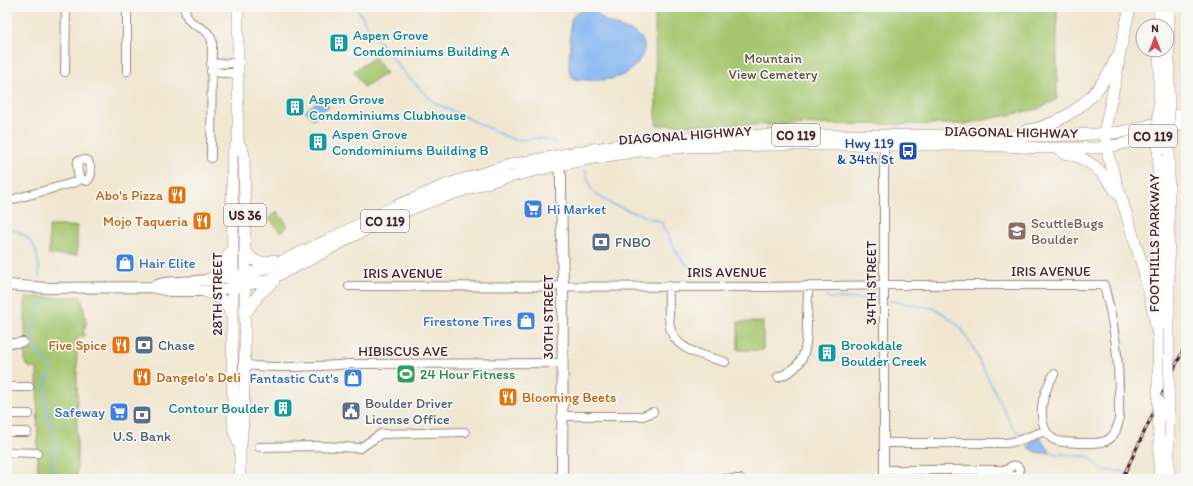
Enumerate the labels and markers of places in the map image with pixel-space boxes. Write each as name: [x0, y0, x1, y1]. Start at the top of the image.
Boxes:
place label: Aspen Grove Condominiums Building A: [353, 27, 510, 60]
building icon: Aspen Grove Condominiums Building A: [328, 32, 350, 54]
place label: Aspen Grove Condominiums Clubhouse: [309, 91, 466, 124]
building icon: Aspen Grove Condominiums Clubhouse: [284, 96, 306, 118]
place label: Aspen Grove Condominiums Building B: [332, 126, 489, 159]
building icon: Aspen Grove Condominiums Building B: [307, 131, 329, 153]
place label: Hwy 119 & 34th St: [837, 135, 894, 168]
bus stop icon: Hwy 119 & 34th St: [897, 140, 919, 162]
restaurant icon: Abo's Pizza: [166, 184, 188, 206]
place label: Abo's Pizza: [96, 187, 164, 204]
supermarket icon: Hi Market: [522, 198, 544, 220]
place label: Hi Market: [547, 201, 606, 218]
restaurant icon: Mojo Taqueria: [191, 210, 213, 232]
place label: Mojo Taqueria: [103, 213, 189, 230]
place label: ScuttleBugs Boulder: [1031, 215, 1104, 248]
school or university icon: ScuttleBugs Boulder: [1006, 220, 1028, 242]
bank icon: FNBO: [590, 231, 612, 253]
place label: FNBO: [615, 234, 651, 251]
shop icon: Hair Elite: [114, 252, 136, 274]
place label: Hair Elite: [139, 255, 196, 272]
shop icon: Firestone Tires: [515, 310, 537, 332]
place label: Firestone Tires: [423, 313, 512, 330]
restaurant icon: Five Spice: [110, 334, 132, 356]
bank icon: Chase: [133, 334, 155, 356]
place label: Five Spice: [48, 337, 107, 354]
place label: Chase: [158, 337, 195, 354]
place label: Brookdale Boulder Creek: [841, 337, 927, 370]
building icon: Brookdale Boulder Creek: [816, 342, 838, 364]
sports icon: 24 Hour Fitness: [395, 363, 417, 385]
restaurant icon: Dangelo's Deli: [131, 366, 153, 388]
place label: 24 Hour Fitness: [420, 366, 515, 383]
shop icon: Fantastic Cut's: [342, 367, 364, 389]
place label: Dangelo's Deli: [156, 369, 241, 386]
place label: Fantastic Cut's: [250, 370, 339, 387]
restaurant icon: Blooming Beets: [497, 386, 519, 408]
place label: Blooming Beets: [522, 389, 616, 406]
place label: Boulder Driver License Office: [365, 395, 453, 428]
building icon: Contour Boulder: [272, 397, 294, 419]
place label: Contour Boulder: [168, 400, 269, 417]
public building icon: Boulder Driver License Office: [340, 400, 362, 422]
supermarket icon: Safeway: [108, 401, 130, 423]
place label: Safeway: [55, 404, 105, 421]
bank icon: U.S. Bank: [131, 404, 153, 426]
place label: U.S. Bank: [113, 428, 171, 445]

